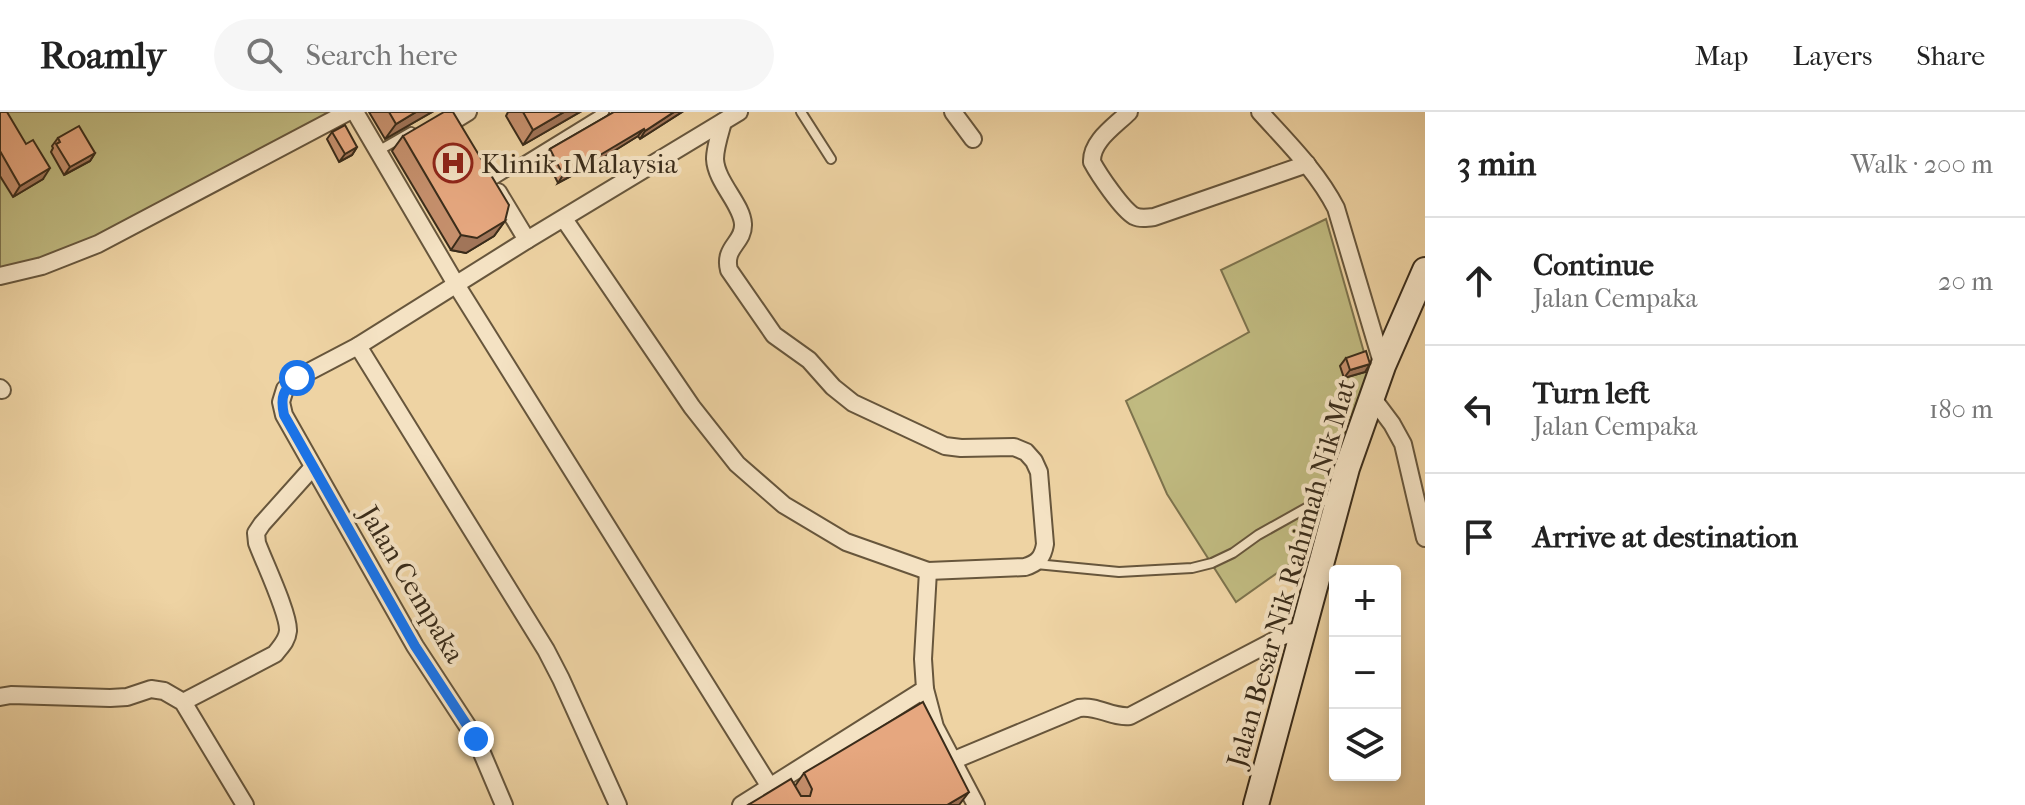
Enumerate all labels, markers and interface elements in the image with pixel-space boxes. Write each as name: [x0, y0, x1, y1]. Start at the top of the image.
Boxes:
search box: [214, 19, 774, 91]
text: Roamly: [40, 33, 166, 78]
icon: search: [242, 33, 286, 77]
text: Search here: [306, 38, 458, 73]
text: Map: [1695, 39, 1748, 72]
text: Layers: [1792, 39, 1872, 72]
text: Share: [1916, 39, 1985, 72]
hospital icon: Klinik 1Malaysia: [432, 142, 474, 184]
text: 3 min: [1457, 144, 1536, 184]
place label: Klinik 1Malaysia: [481, 147, 679, 180]
text: Walk · 200 m: [1851, 149, 1993, 180]
text: Continue: [1533, 248, 1654, 283]
icon: ahead: [1457, 259, 1501, 303]
text: 20 m: [1938, 266, 1993, 297]
text: Jalan Cempaka: [1533, 283, 1698, 314]
route start: [279, 360, 315, 396]
street label: Jalan Besar Nik Rahimah Nik Mat: [1219, 375, 1362, 773]
text: Turn left: [1533, 376, 1650, 411]
icon: left: [1457, 387, 1501, 431]
text: 180 m: [1929, 394, 1993, 425]
text: Jalan Cempaka: [1533, 411, 1698, 442]
street label: Jalan Cempaka: [351, 498, 472, 669]
icon: arrive: [1457, 515, 1501, 559]
text: Arrive at destination: [1533, 520, 1798, 555]
map controls: [1329, 565, 1401, 781]
button: +: [1329, 565, 1401, 637]
button: −: [1329, 637, 1401, 709]
button: layers: [1329, 709, 1401, 781]
route end: [458, 721, 494, 757]

